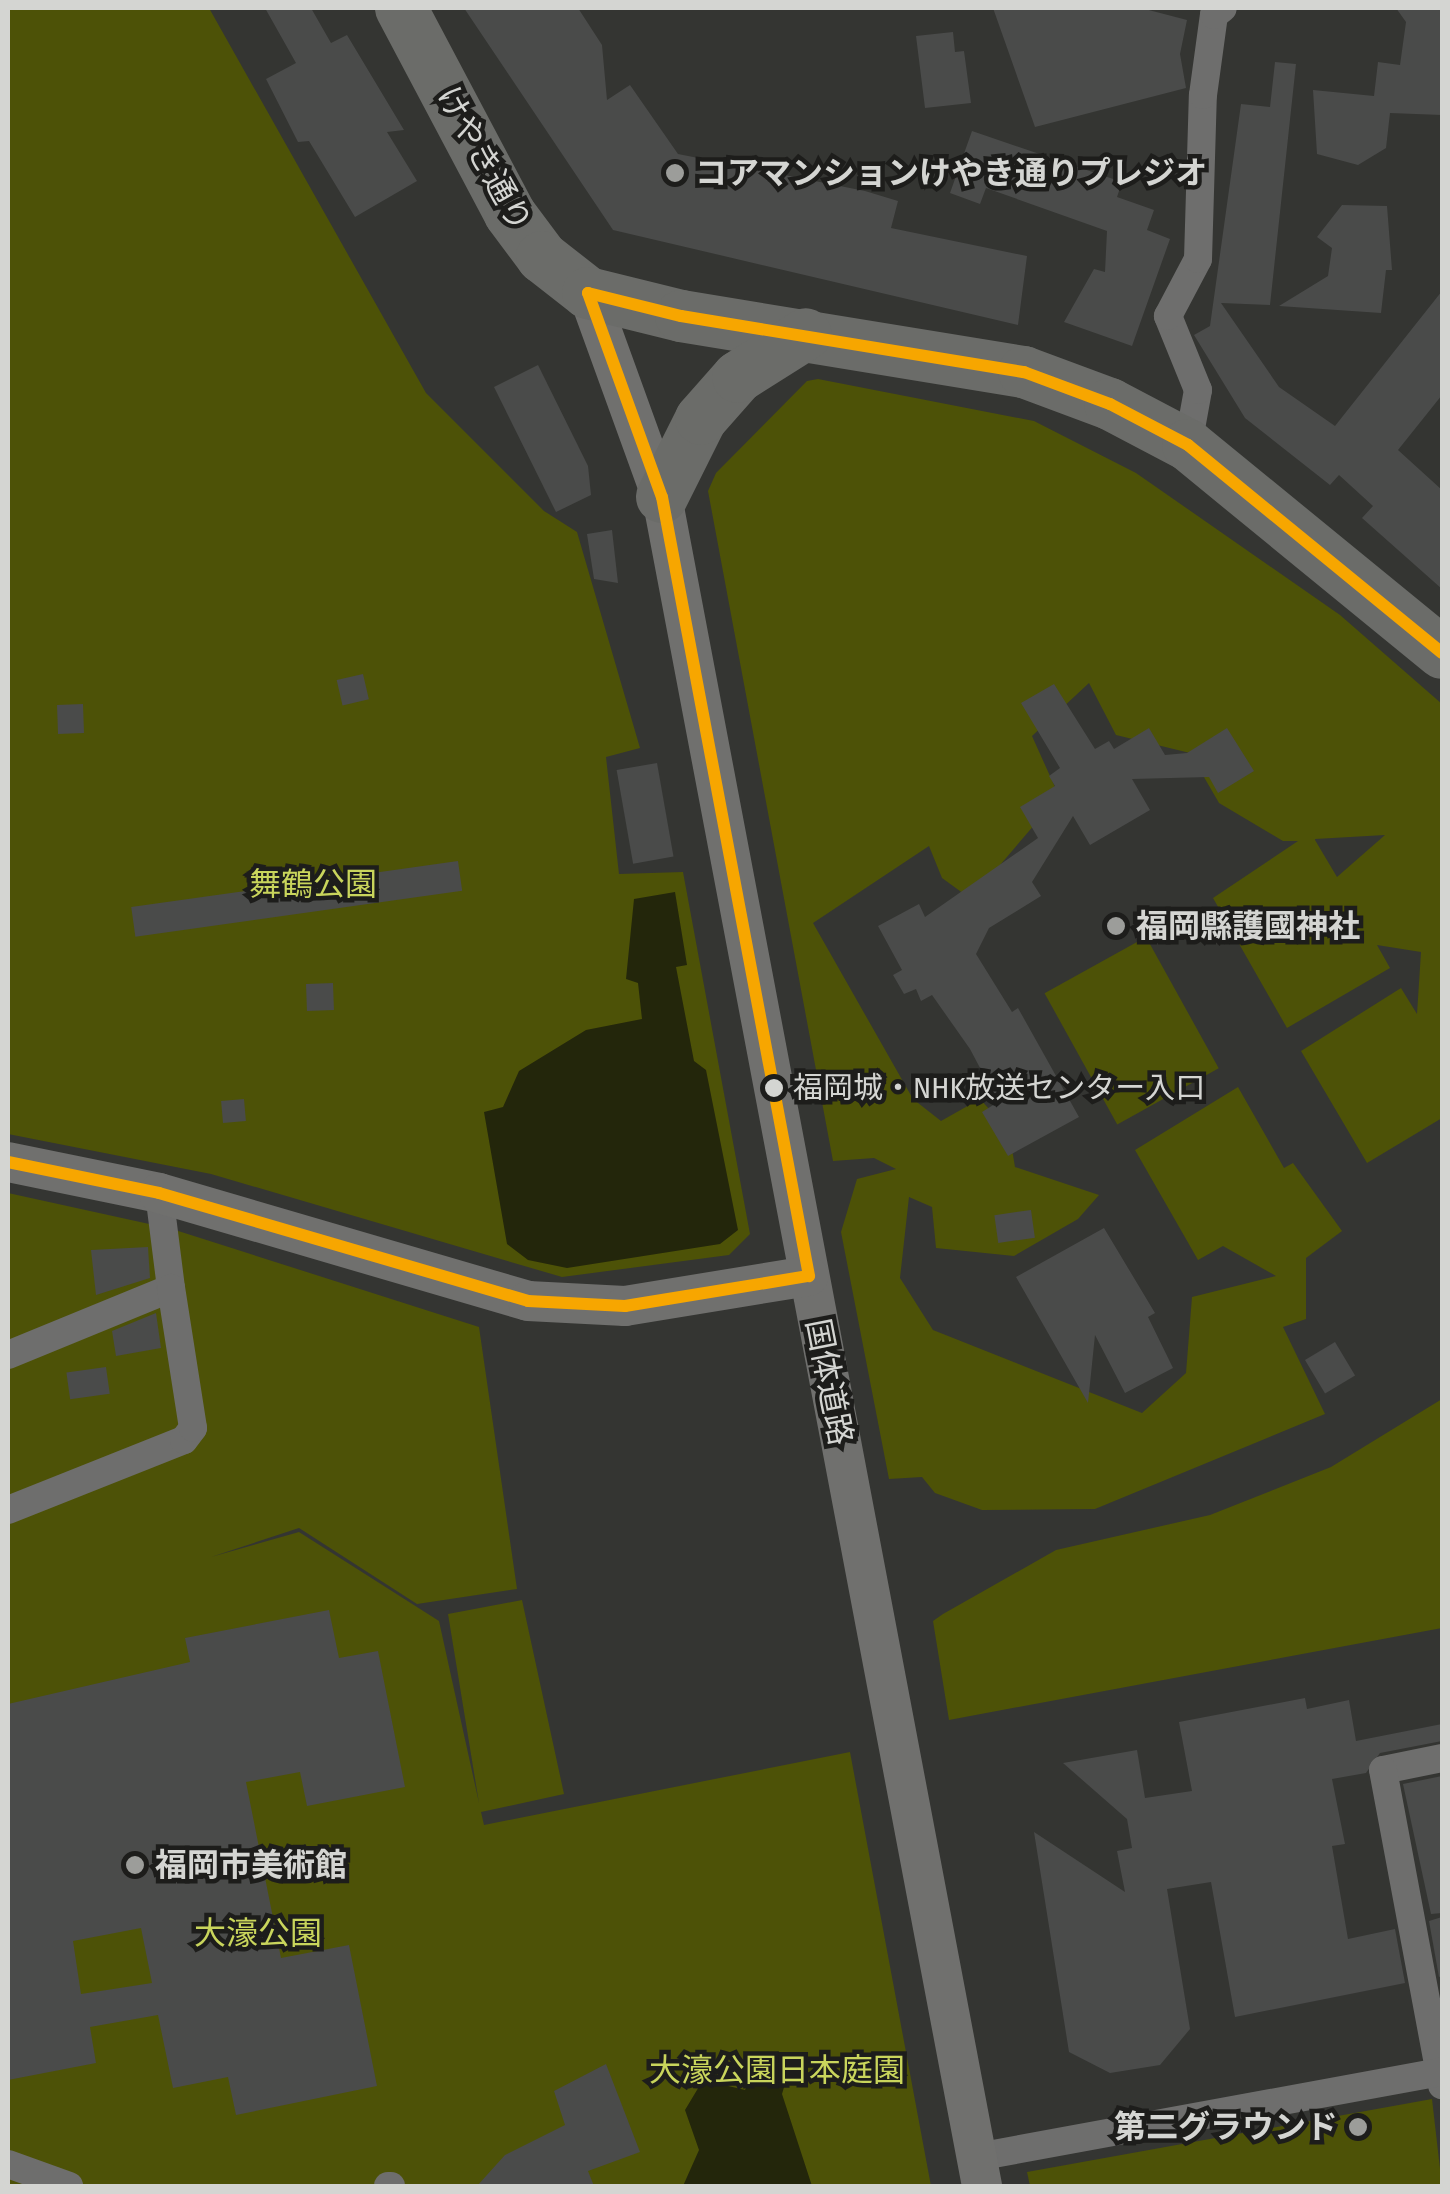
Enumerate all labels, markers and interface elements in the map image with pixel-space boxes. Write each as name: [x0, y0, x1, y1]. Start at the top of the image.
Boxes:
street label: けやき通り: [428, 80, 540, 238]
place label: コアマンションけやき通りプレジオ: [695, 154, 1207, 192]
marker: コアマンションけやき通りプレジオ: [664, 162, 686, 184]
park label: 舞鶴公園: [249, 865, 377, 903]
place label: 福岡縣護國神社: [1136, 907, 1360, 945]
marker: 福岡縣護國神社: [1105, 915, 1127, 937]
place label: 福岡城・NHK放送センター入口: [793, 1070, 1205, 1106]
marker: 福岡城・NHK放送センター入口: [764, 1078, 784, 1098]
street label: 国体道路: [798, 1316, 860, 1448]
place label: 福岡市美術館: [155, 1846, 347, 1884]
marker: 福岡市美術館: [124, 1854, 146, 1876]
park label: 大濠公園: [194, 1914, 322, 1952]
park label: 大濠公園日本庭園: [649, 2051, 905, 2089]
place label: 第二グラウンド: [1114, 2108, 1338, 2146]
marker: 第二グラウンド: [1347, 2116, 1369, 2138]

